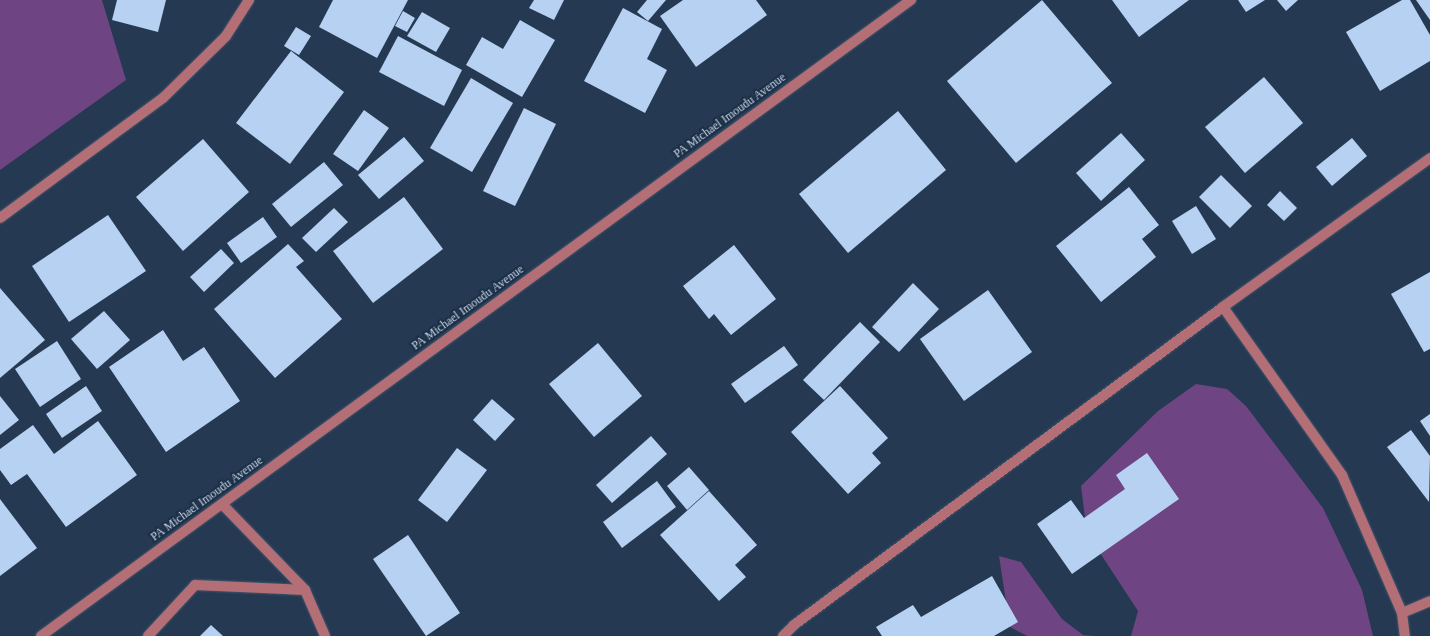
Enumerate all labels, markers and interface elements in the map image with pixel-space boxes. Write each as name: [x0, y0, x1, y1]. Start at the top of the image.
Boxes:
street label: PA Michael Imoudu Avenue: [671, 70, 789, 162]
street label: PA Michael Imoudu Avenue: [409, 262, 527, 354]
street label: PA Michael Imoudu Avenue: [148, 453, 266, 545]

